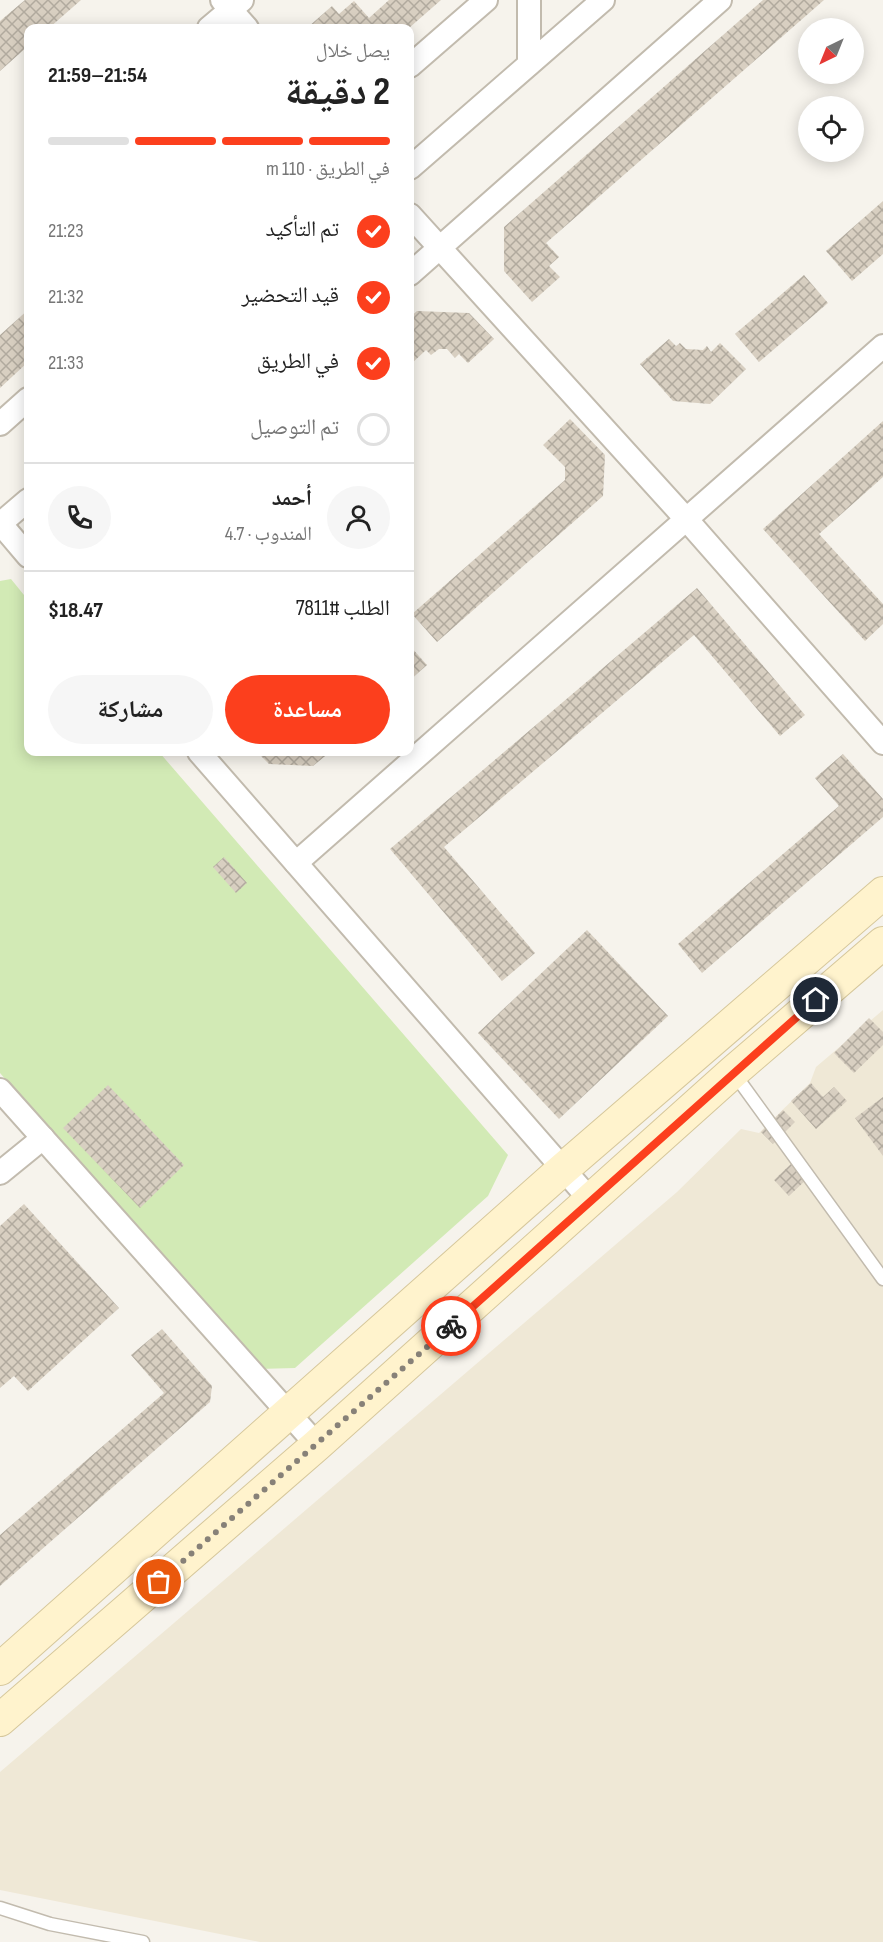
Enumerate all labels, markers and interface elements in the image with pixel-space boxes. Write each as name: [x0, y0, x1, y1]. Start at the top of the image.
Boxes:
north arrow: [798, 18, 864, 84]
map controls: [798, 18, 864, 162]
text: يصل خلال: [316, 39, 390, 63]
text: 21:54–21:59: [48, 62, 147, 89]
text: 2 دقيقة: [285, 69, 390, 116]
button: locate: [798, 96, 864, 162]
text: في الطريق · 110 m: [266, 157, 390, 181]
icon: check: [357, 215, 390, 248]
text: تم التأكيد: [265, 216, 339, 243]
text: 21:23: [48, 219, 84, 243]
icon: check: [357, 281, 390, 314]
text: قيد التحضير: [242, 282, 339, 309]
text: 21:32: [48, 285, 84, 309]
icon: check: [357, 347, 390, 380]
text: في الطريق: [257, 348, 339, 375]
text: 21:33: [48, 351, 84, 375]
text: تم التوصيل: [250, 414, 339, 441]
text: أحمد: [272, 485, 312, 512]
button: phone: [48, 486, 111, 549]
button: person: [327, 486, 390, 549]
text: المندوب · 4.7: [225, 522, 312, 546]
text: الطلب #7811: [296, 595, 390, 622]
text: $18.47: [48, 597, 103, 624]
button: مشاركة: [48, 675, 213, 744]
button: مساعدة: [225, 675, 390, 744]
pin: [790, 974, 841, 1025]
icon: home: [799, 983, 832, 1016]
courier: [421, 1296, 481, 1356]
icon: bike: [435, 1310, 468, 1343]
pin: [133, 1556, 184, 1607]
icon: bag: [142, 1565, 175, 1598]

